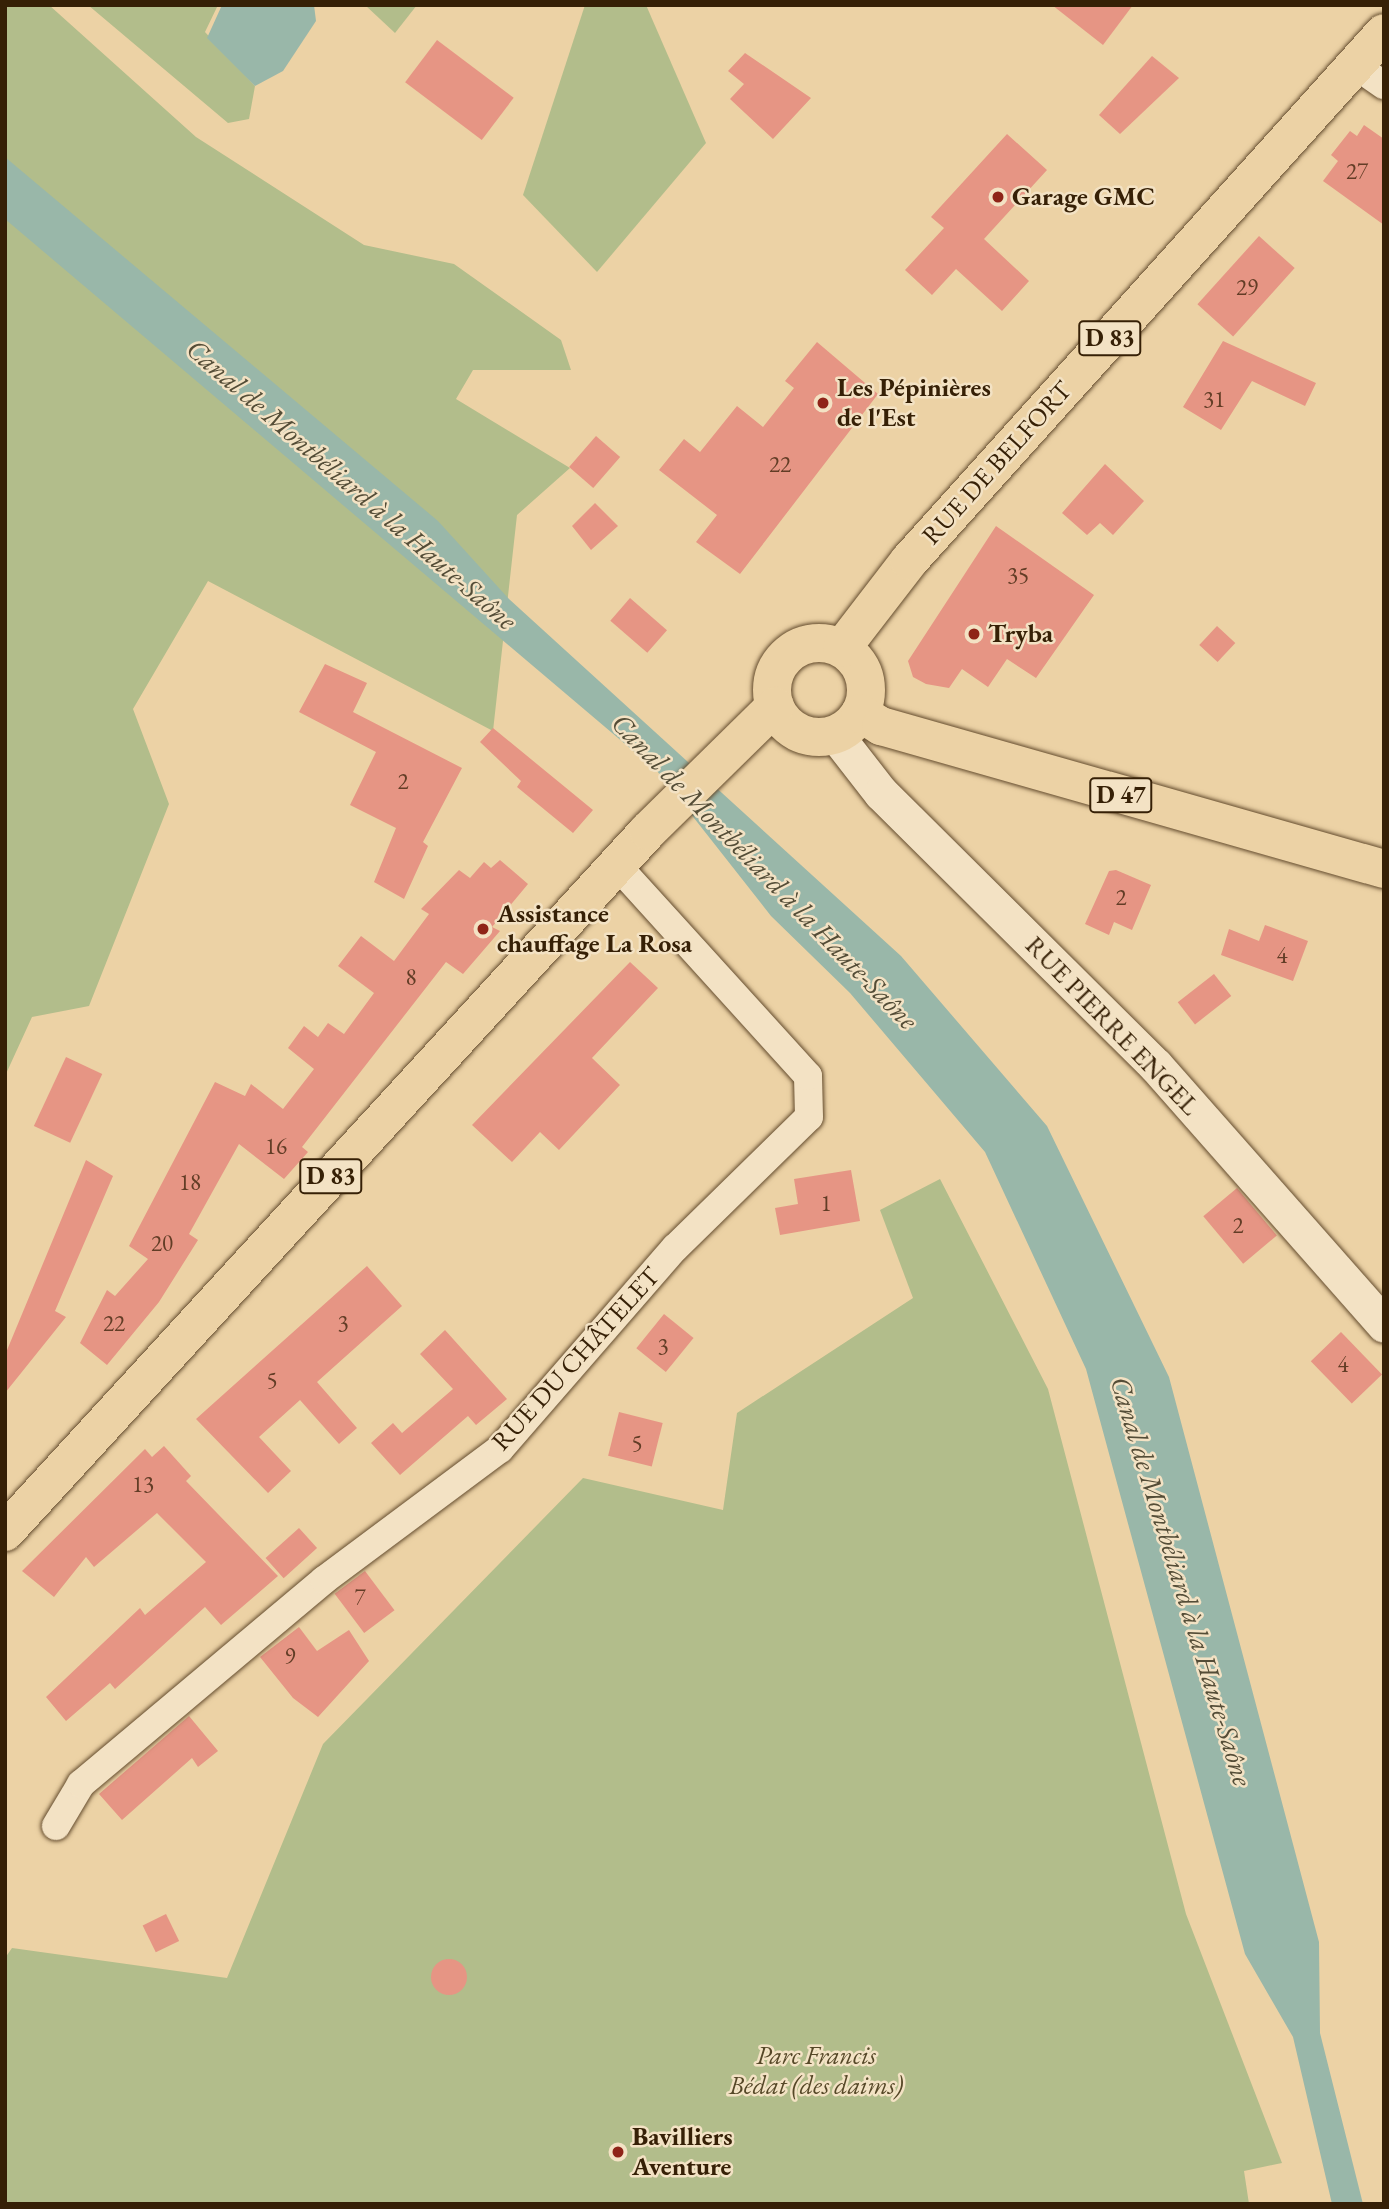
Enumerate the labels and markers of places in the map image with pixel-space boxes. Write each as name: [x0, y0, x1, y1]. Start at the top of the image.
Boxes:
place label: Garage GMC: [1012, 181, 1155, 213]
marker: Garage GMC: [990, 189, 1006, 205]
place label: Les Pépinières de l'Est: [837, 372, 991, 434]
marker: Les Pépinières de l'Est: [815, 395, 831, 411]
place label: Tryba: [988, 618, 1053, 650]
marker: Tryba: [966, 626, 982, 642]
place label: Assistance chauffage La Rosa: [497, 898, 692, 960]
marker: Assistance chauffage La Rosa: [475, 921, 491, 937]
place label: Bavilliers Aventure: [632, 2121, 733, 2182]
marker: Bavilliers Aventure: [610, 2144, 626, 2160]

